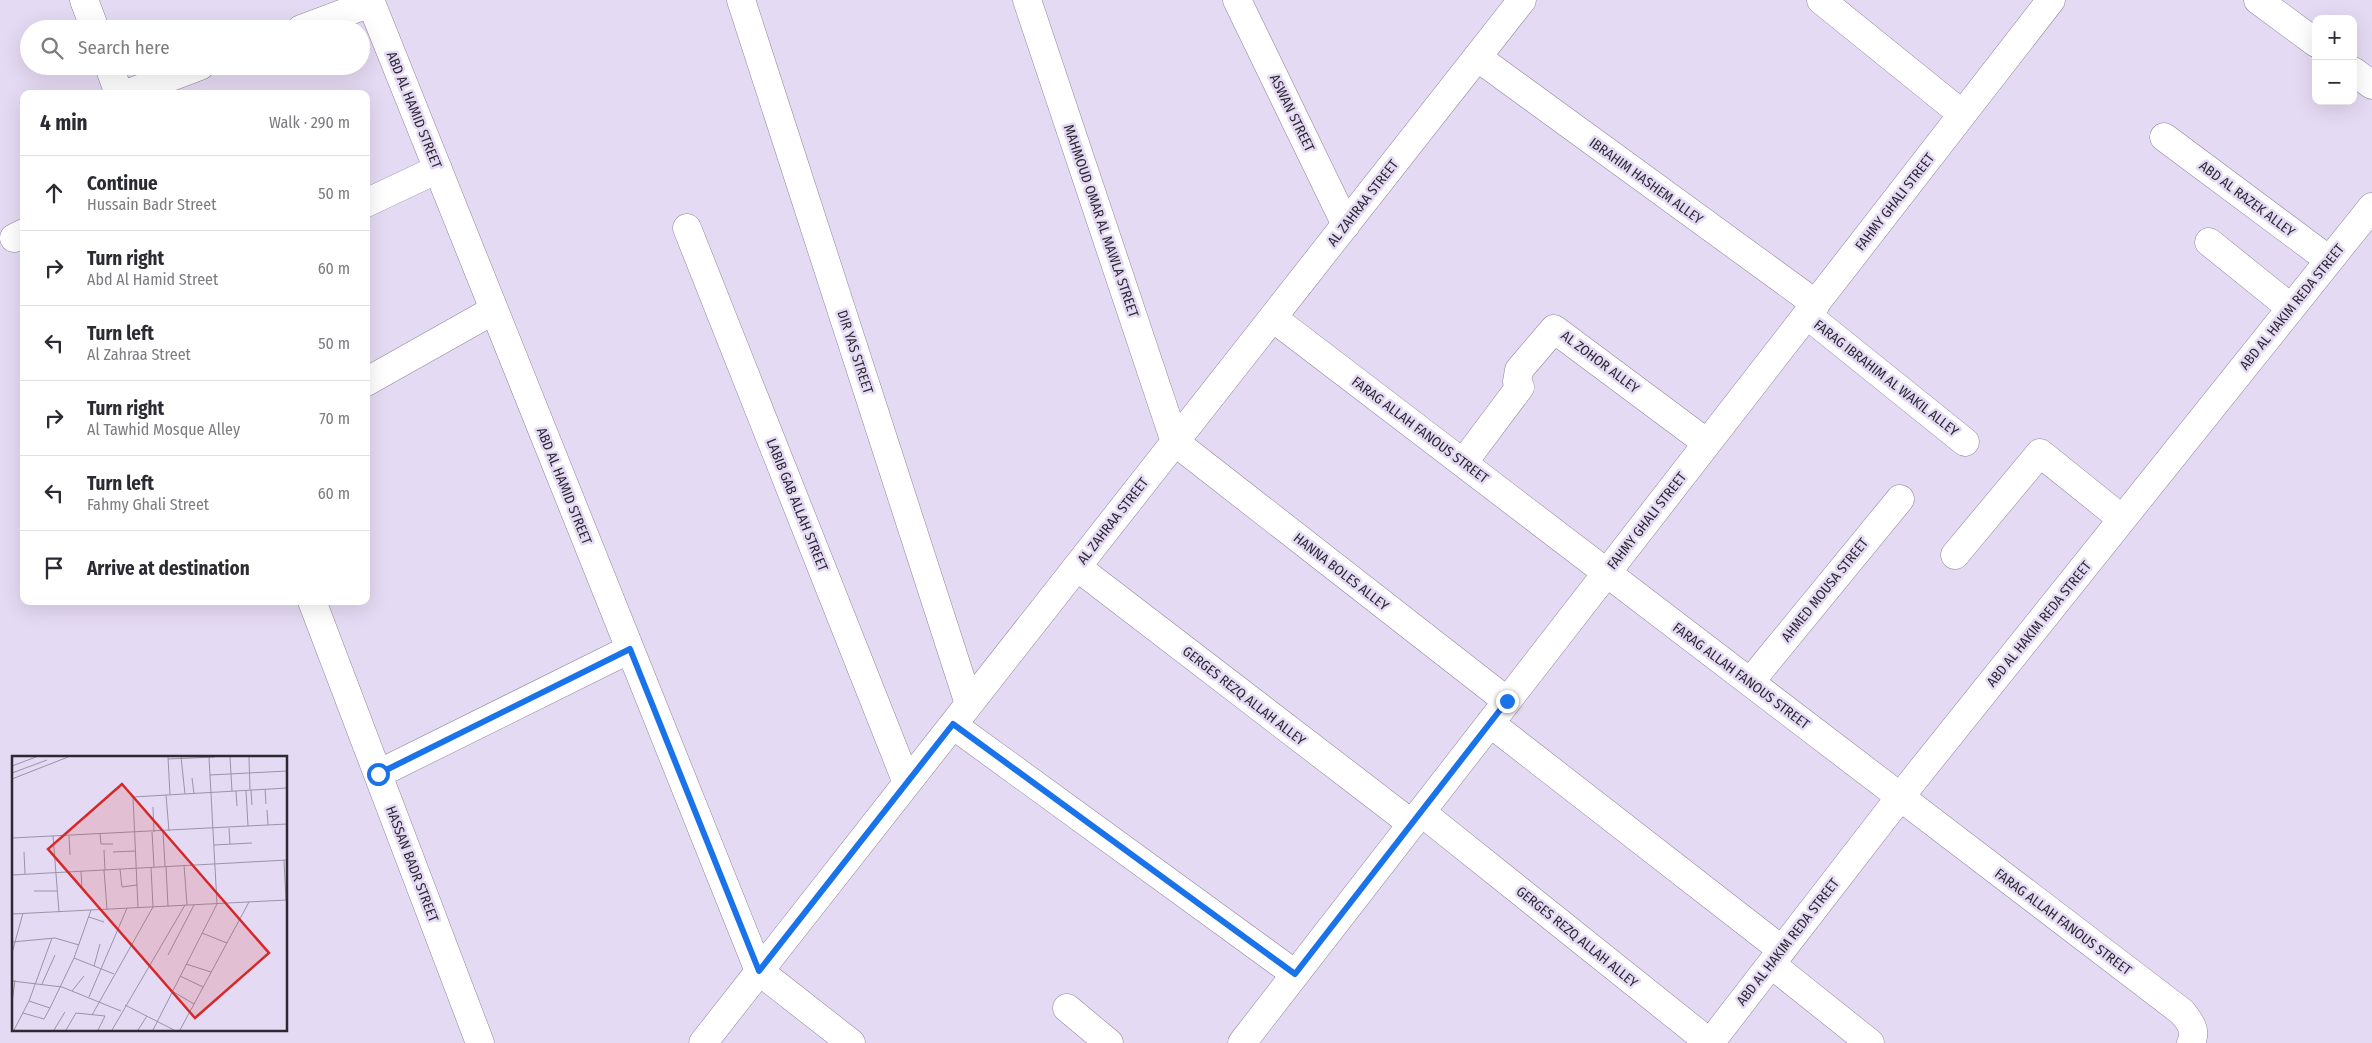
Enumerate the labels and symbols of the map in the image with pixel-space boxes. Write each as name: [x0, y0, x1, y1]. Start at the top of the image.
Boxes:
street label: ABD AL HAMID STREET: [383, 49, 445, 171]
street label: ASWAN STREET: [1266, 71, 1318, 155]
street label: MAHMOUD OMAR AL MAWLA STREET: [1060, 122, 1142, 320]
street label: IBRAHIM HASHEM ALLEY: [1586, 134, 1706, 228]
street label: FAHMY GHALI STREET: [1852, 150, 1939, 254]
street label: AL ZAHRAA STREET: [1324, 156, 1402, 250]
street label: ABD AL RAZEK ALLEY: [2196, 157, 2298, 241]
street label: ABD AL HAKIM REDA STREET: [2236, 240, 2348, 373]
street label: DIR YAS STREET: [833, 308, 877, 396]
street label: FARAG IBRAHIM AL WAKIL ALLEY: [1810, 316, 1962, 440]
street label: AL ZOHOR ALLEY: [1558, 327, 1642, 397]
street label: FARAG ALLAH FANOUS STREET: [1348, 373, 1492, 487]
street label: ABD AL HAMID STREET: [533, 425, 595, 547]
street label: LABIB GAB ALLAH STREET: [763, 436, 832, 574]
street label: FAHMY GHALI STREET: [1604, 469, 1691, 573]
street label: AL ZAHRAA STREET: [1074, 474, 1152, 568]
street label: HANNA BOLES ALLEY: [1290, 530, 1392, 614]
street label: AHMED MOUSA STREET: [1778, 534, 1872, 645]
street label: ABD AL HAKIM REDA STREET: [1983, 557, 2095, 690]
street label: FARAG ALLAH FANOUS STREET: [1669, 619, 1813, 733]
street label: GERGES REZQ ALLAH ALLEY: [1179, 643, 1309, 749]
route end: [1496, 690, 1519, 713]
inset map: [12, 756, 288, 1030]
route start: [367, 763, 390, 786]
street label: HASSAN BADR STREET: [382, 804, 442, 925]
street label: FARAG ALLAH FANOUS STREET: [1991, 865, 2135, 979]
street label: ABD AL HAKIM REDA STREET: [1733, 875, 1843, 1009]
street label: GERGES REZQ ALLAH ALLEY: [1513, 883, 1641, 991]

